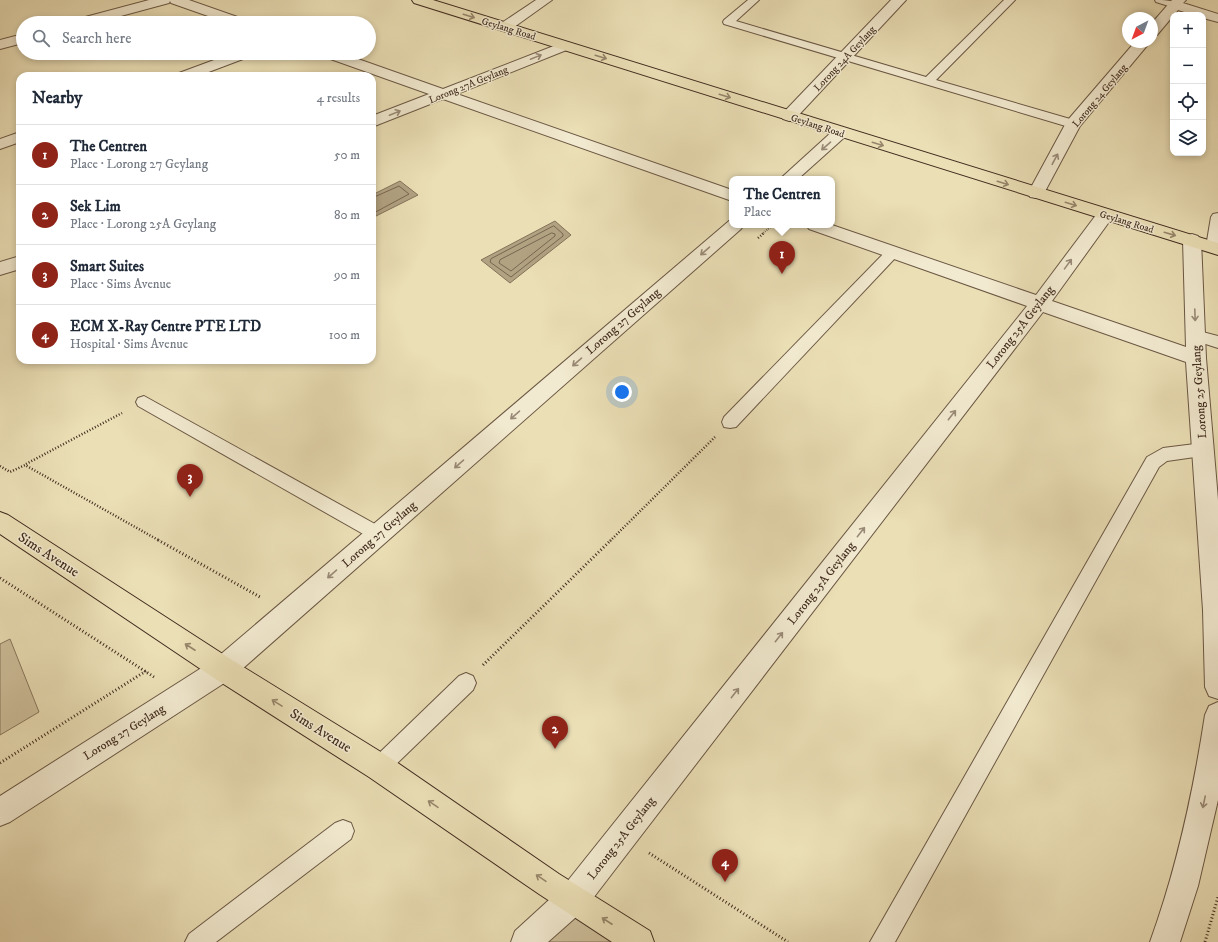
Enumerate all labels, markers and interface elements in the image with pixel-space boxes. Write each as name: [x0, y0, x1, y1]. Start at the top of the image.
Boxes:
north arrow: [1122, 12, 1158, 48]
map controls: [1170, 12, 1206, 156]
button: +: [1170, 12, 1206, 48]
one-way arrow: [462, 13, 475, 20]
street label: Geylang Road: [480, 15, 537, 43]
search box: [16, 16, 376, 60]
street label: Lorong 24A Geylang: [811, 23, 878, 94]
icon: search: [30, 27, 52, 49]
text: Search here: [62, 29, 131, 48]
button: −: [1170, 48, 1206, 84]
one-way arrow: [530, 52, 542, 60]
one-way arrow: [595, 54, 607, 62]
street label: Lorong 24 Geylang: [1070, 62, 1130, 130]
street label: Lorong 27A Geylang: [427, 64, 510, 106]
button: locate: [1170, 84, 1206, 120]
text: Nearby: [32, 87, 82, 109]
text: 4 results: [317, 90, 360, 106]
one-way arrow: [718, 93, 731, 100]
one-way arrow: [389, 109, 401, 117]
street label: Geylang Road: [789, 112, 846, 140]
button: layers: [1170, 120, 1206, 156]
text: The Centren: [70, 137, 147, 156]
one-way arrow: [821, 141, 831, 150]
one-way arrow: [872, 141, 885, 148]
text: 1: [43, 147, 47, 163]
text: 50 m: [334, 147, 360, 163]
one-way arrow: [1051, 153, 1059, 165]
text: Place · Lorong 27 Geylang: [70, 156, 208, 172]
popup: [729, 176, 835, 228]
one-way arrow: [996, 179, 1008, 187]
text: The Centren: [744, 185, 821, 204]
text: Sek Lim: [70, 197, 121, 216]
one-way arrow: [1064, 201, 1077, 208]
text: Place: [744, 204, 771, 220]
text: 2: [42, 207, 48, 223]
text: 80 m: [334, 207, 360, 223]
street label: Geylang Road: [1098, 208, 1155, 236]
text: Place · Lorong 25A Geylang: [70, 216, 216, 232]
one-way arrow: [1163, 231, 1176, 238]
pin: 1: [769, 241, 795, 274]
one-way arrow: [700, 246, 710, 255]
text: Smart Suites: [70, 257, 144, 276]
one-way arrow: [1064, 259, 1072, 270]
text: 3: [43, 267, 47, 283]
text: 90 m: [334, 267, 360, 283]
text: Place · Sims Avenue: [70, 276, 171, 292]
street label: Lorong 25A Geylang: [983, 283, 1058, 372]
street label: Lorong 27 Geylang: [583, 285, 664, 358]
one-way arrow: [1191, 308, 1199, 321]
text: ECM X-Ray Centre PTE LTD: [70, 317, 261, 336]
text: 4: [41, 327, 49, 343]
text: 100 m: [329, 327, 360, 343]
text: Hospital · Sims Avenue: [70, 336, 188, 352]
street label: Lorong 25 Geylang: [1189, 345, 1210, 439]
one-way arrow: [572, 357, 582, 366]
your location: [612, 382, 632, 402]
one-way arrow: [948, 409, 956, 420]
one-way arrow: [511, 410, 521, 419]
one-way arrow: [454, 459, 464, 469]
pin: 3: [177, 464, 203, 497]
street label: Lorong 27 Geylang: [339, 498, 420, 571]
one-way arrow: [856, 527, 865, 538]
street label: Sims Avenue: [14, 528, 83, 581]
street label: Lorong 25A Geylang: [784, 539, 859, 628]
one-way arrow: [327, 569, 338, 578]
one-way arrow: [774, 632, 783, 643]
one-way arrow: [185, 643, 196, 651]
one-way arrow: [731, 688, 739, 699]
one-way arrow: [272, 699, 283, 707]
street label: Lorong 27 Geylang: [81, 701, 168, 764]
street label: Sims Avenue: [286, 705, 355, 757]
pin: 2: [542, 716, 568, 749]
street label: Lorong 25A Geylang: [584, 794, 659, 883]
one-way arrow: [1200, 795, 1208, 808]
one-way arrow: [428, 800, 439, 808]
pin: 4: [712, 849, 738, 882]
one-way arrow: [535, 874, 546, 882]
one-way arrow: [601, 916, 613, 924]

